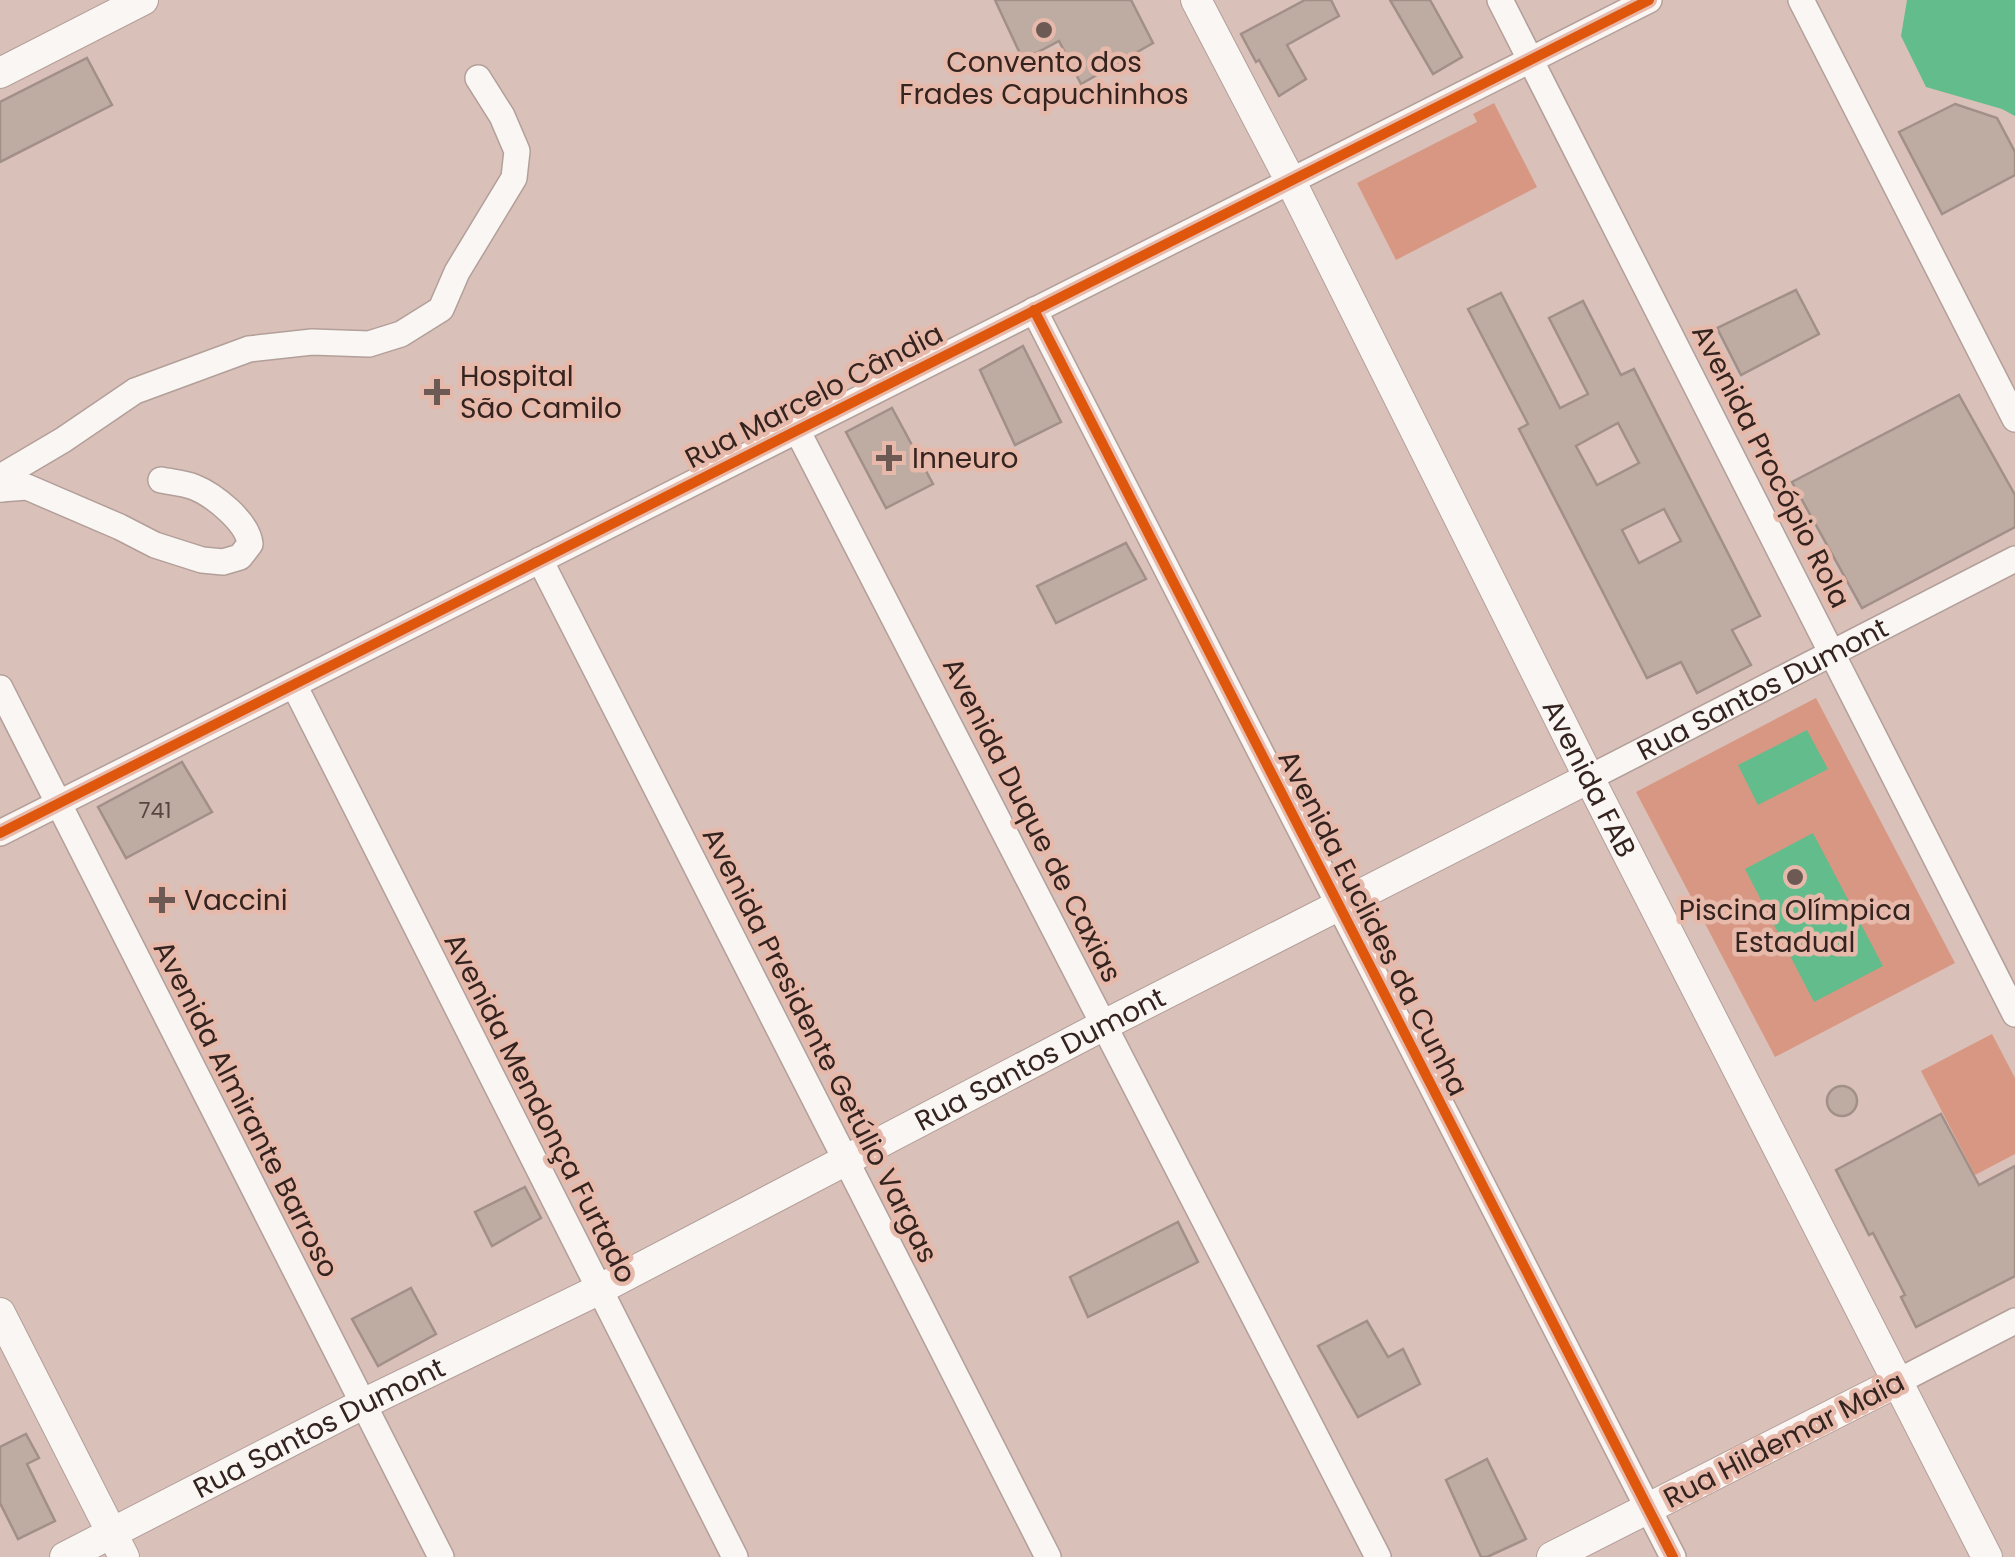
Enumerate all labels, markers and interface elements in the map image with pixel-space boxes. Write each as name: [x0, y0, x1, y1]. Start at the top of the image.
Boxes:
marker: Convento dos Frades Capuchinhos: [1033, 19, 1055, 41]
place label: Convento dos Frades Capuchinhos: [899, 43, 1189, 114]
street label: Rua Marcelo Cândia: [678, 314, 950, 478]
street label: Avenida Procópio Rola: [1682, 317, 1860, 615]
place label: Hospital São Camilo: [460, 357, 622, 428]
marker: Hospital São Camilo: [424, 379, 450, 405]
place label: Inneuro: [912, 439, 1018, 478]
marker: Inneuro: [876, 445, 902, 471]
street label: Rua Santos Dumont: [1630, 608, 1895, 770]
street label: Avenida Duque de Caxias: [933, 651, 1131, 989]
street label: Avenida FAB: [1533, 693, 1646, 864]
street label: Avenida Euclides da Cunha: [1269, 743, 1477, 1103]
house number: 741: [139, 795, 171, 826]
street label: Avenida Presidente Getúlio Vargas: [693, 821, 947, 1269]
marker: Piscina Olímpica Estadual: [1784, 866, 1806, 888]
place label: Vaccini: [184, 881, 288, 920]
marker: Vaccini: [149, 887, 175, 913]
place label: Piscina Olímpica Estadual: [1679, 891, 1911, 962]
street label: Avenida Mendonça Furtado: [435, 926, 645, 1290]
street label: Avenida Almirante Barroso: [144, 934, 348, 1284]
street label: Rua Santos Dumont: [908, 977, 1172, 1140]
street label: Rua Santos Dumont: [186, 1348, 451, 1508]
street label: Rua Hildemar Maia: [1657, 1362, 1911, 1518]

